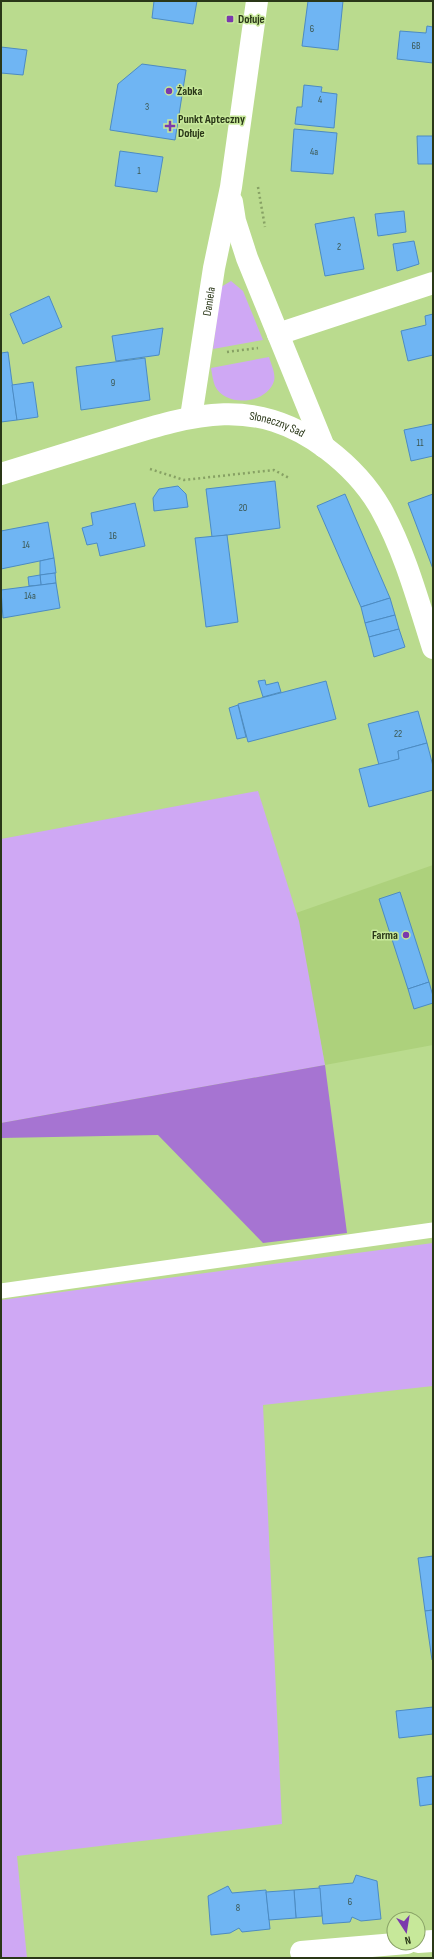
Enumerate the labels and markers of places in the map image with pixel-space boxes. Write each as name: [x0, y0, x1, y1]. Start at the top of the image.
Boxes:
place label: Dołuje: [238, 12, 265, 27]
marker: Dołuje: [225, 14, 235, 24]
place label: Żabka: [177, 84, 202, 99]
marker: Żabka: [164, 86, 174, 96]
place label: Punkt Apteczny Dołuje: [178, 112, 245, 141]
marker: Punkt Apteczny Dołuje: [165, 121, 175, 131]
place label: Farma: [372, 928, 398, 943]
marker: Farma: [401, 930, 411, 940]

